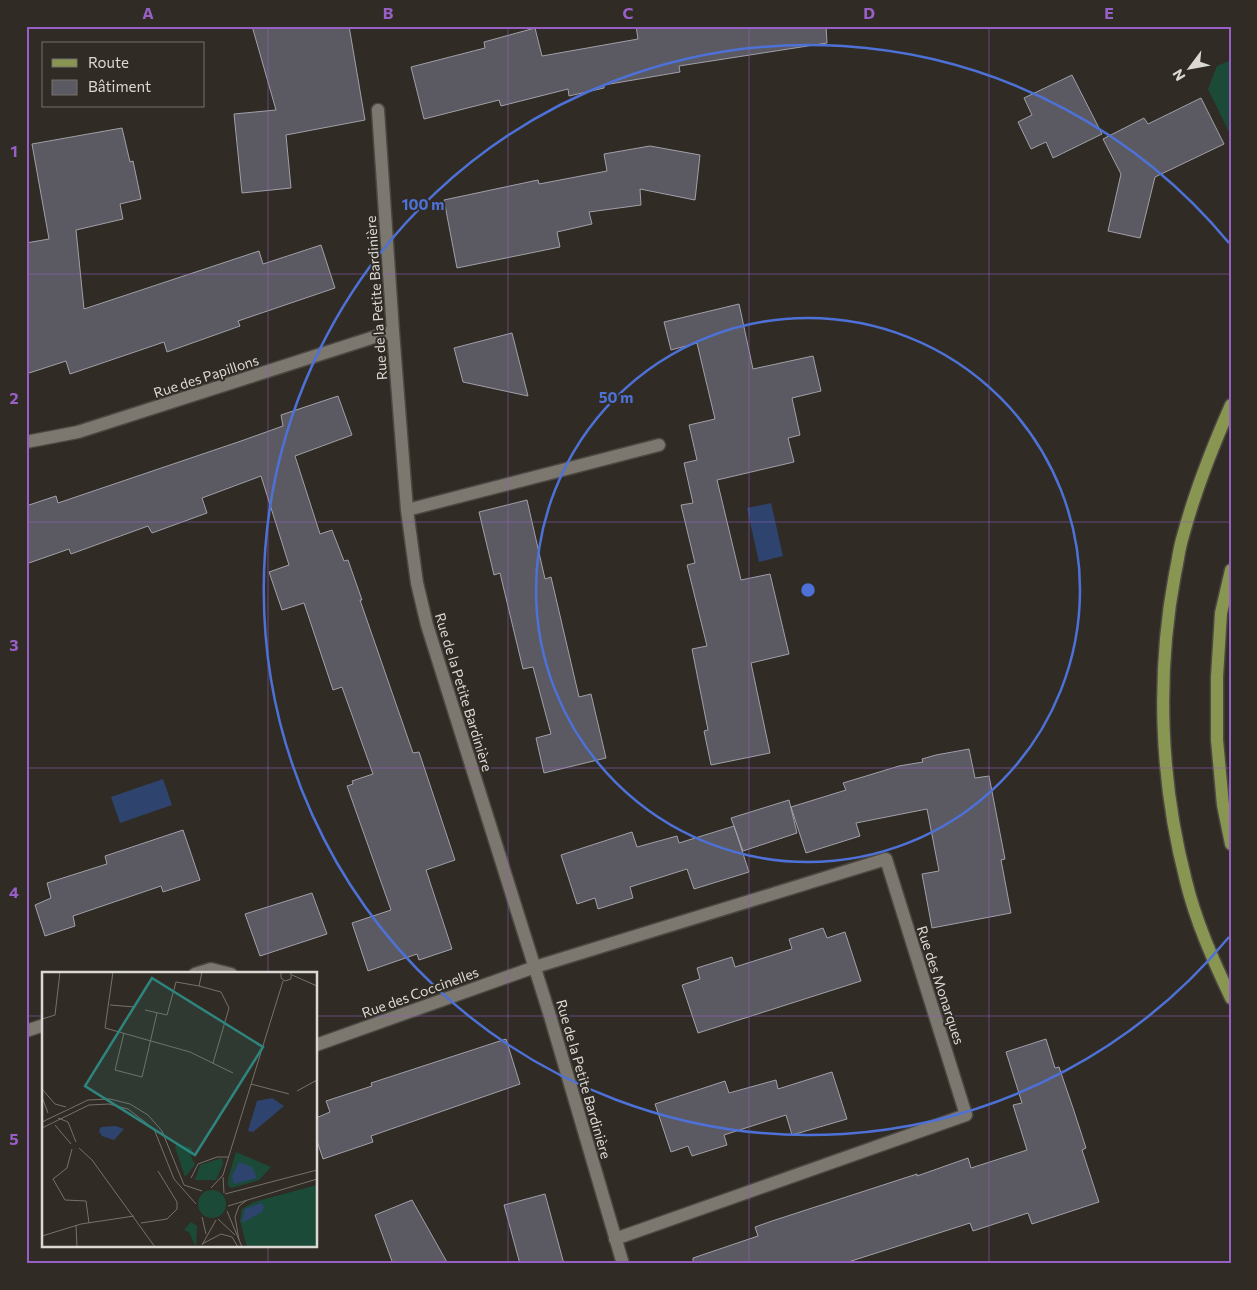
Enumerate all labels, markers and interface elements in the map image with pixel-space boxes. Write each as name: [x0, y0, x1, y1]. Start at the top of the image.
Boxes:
text: A: [142, 3, 154, 22]
text: B: [383, 3, 394, 22]
text: C: [623, 3, 634, 22]
text: D: [863, 3, 875, 22]
text: E: [1104, 3, 1114, 22]
legend: [42, 42, 205, 108]
north arrow: [1164, 42, 1214, 92]
text: Route: [88, 53, 129, 71]
text: N: [1169, 66, 1189, 84]
text: Bâtiment: [88, 77, 151, 95]
text: 1: [10, 141, 18, 160]
text: 100 m: [402, 195, 444, 213]
street label: Rue de la Petite Bardinière: [362, 215, 390, 381]
street label: Rue des Papillons: [151, 351, 261, 401]
text: 2: [9, 388, 19, 407]
text: 50 m: [599, 388, 633, 406]
centre of rings: [799, 581, 817, 599]
street label: Rue de la Petite Bardinière: [432, 611, 496, 773]
text: 3: [9, 635, 19, 654]
text: 4: [9, 882, 19, 901]
street label: Rue des Monarques: [914, 923, 968, 1047]
street label: Rue des Coccinelles: [359, 963, 481, 1021]
inset map: [42, 972, 318, 1248]
street label: Rue de la Petite Bardinière: [553, 997, 615, 1161]
text: 5: [9, 1129, 19, 1148]

